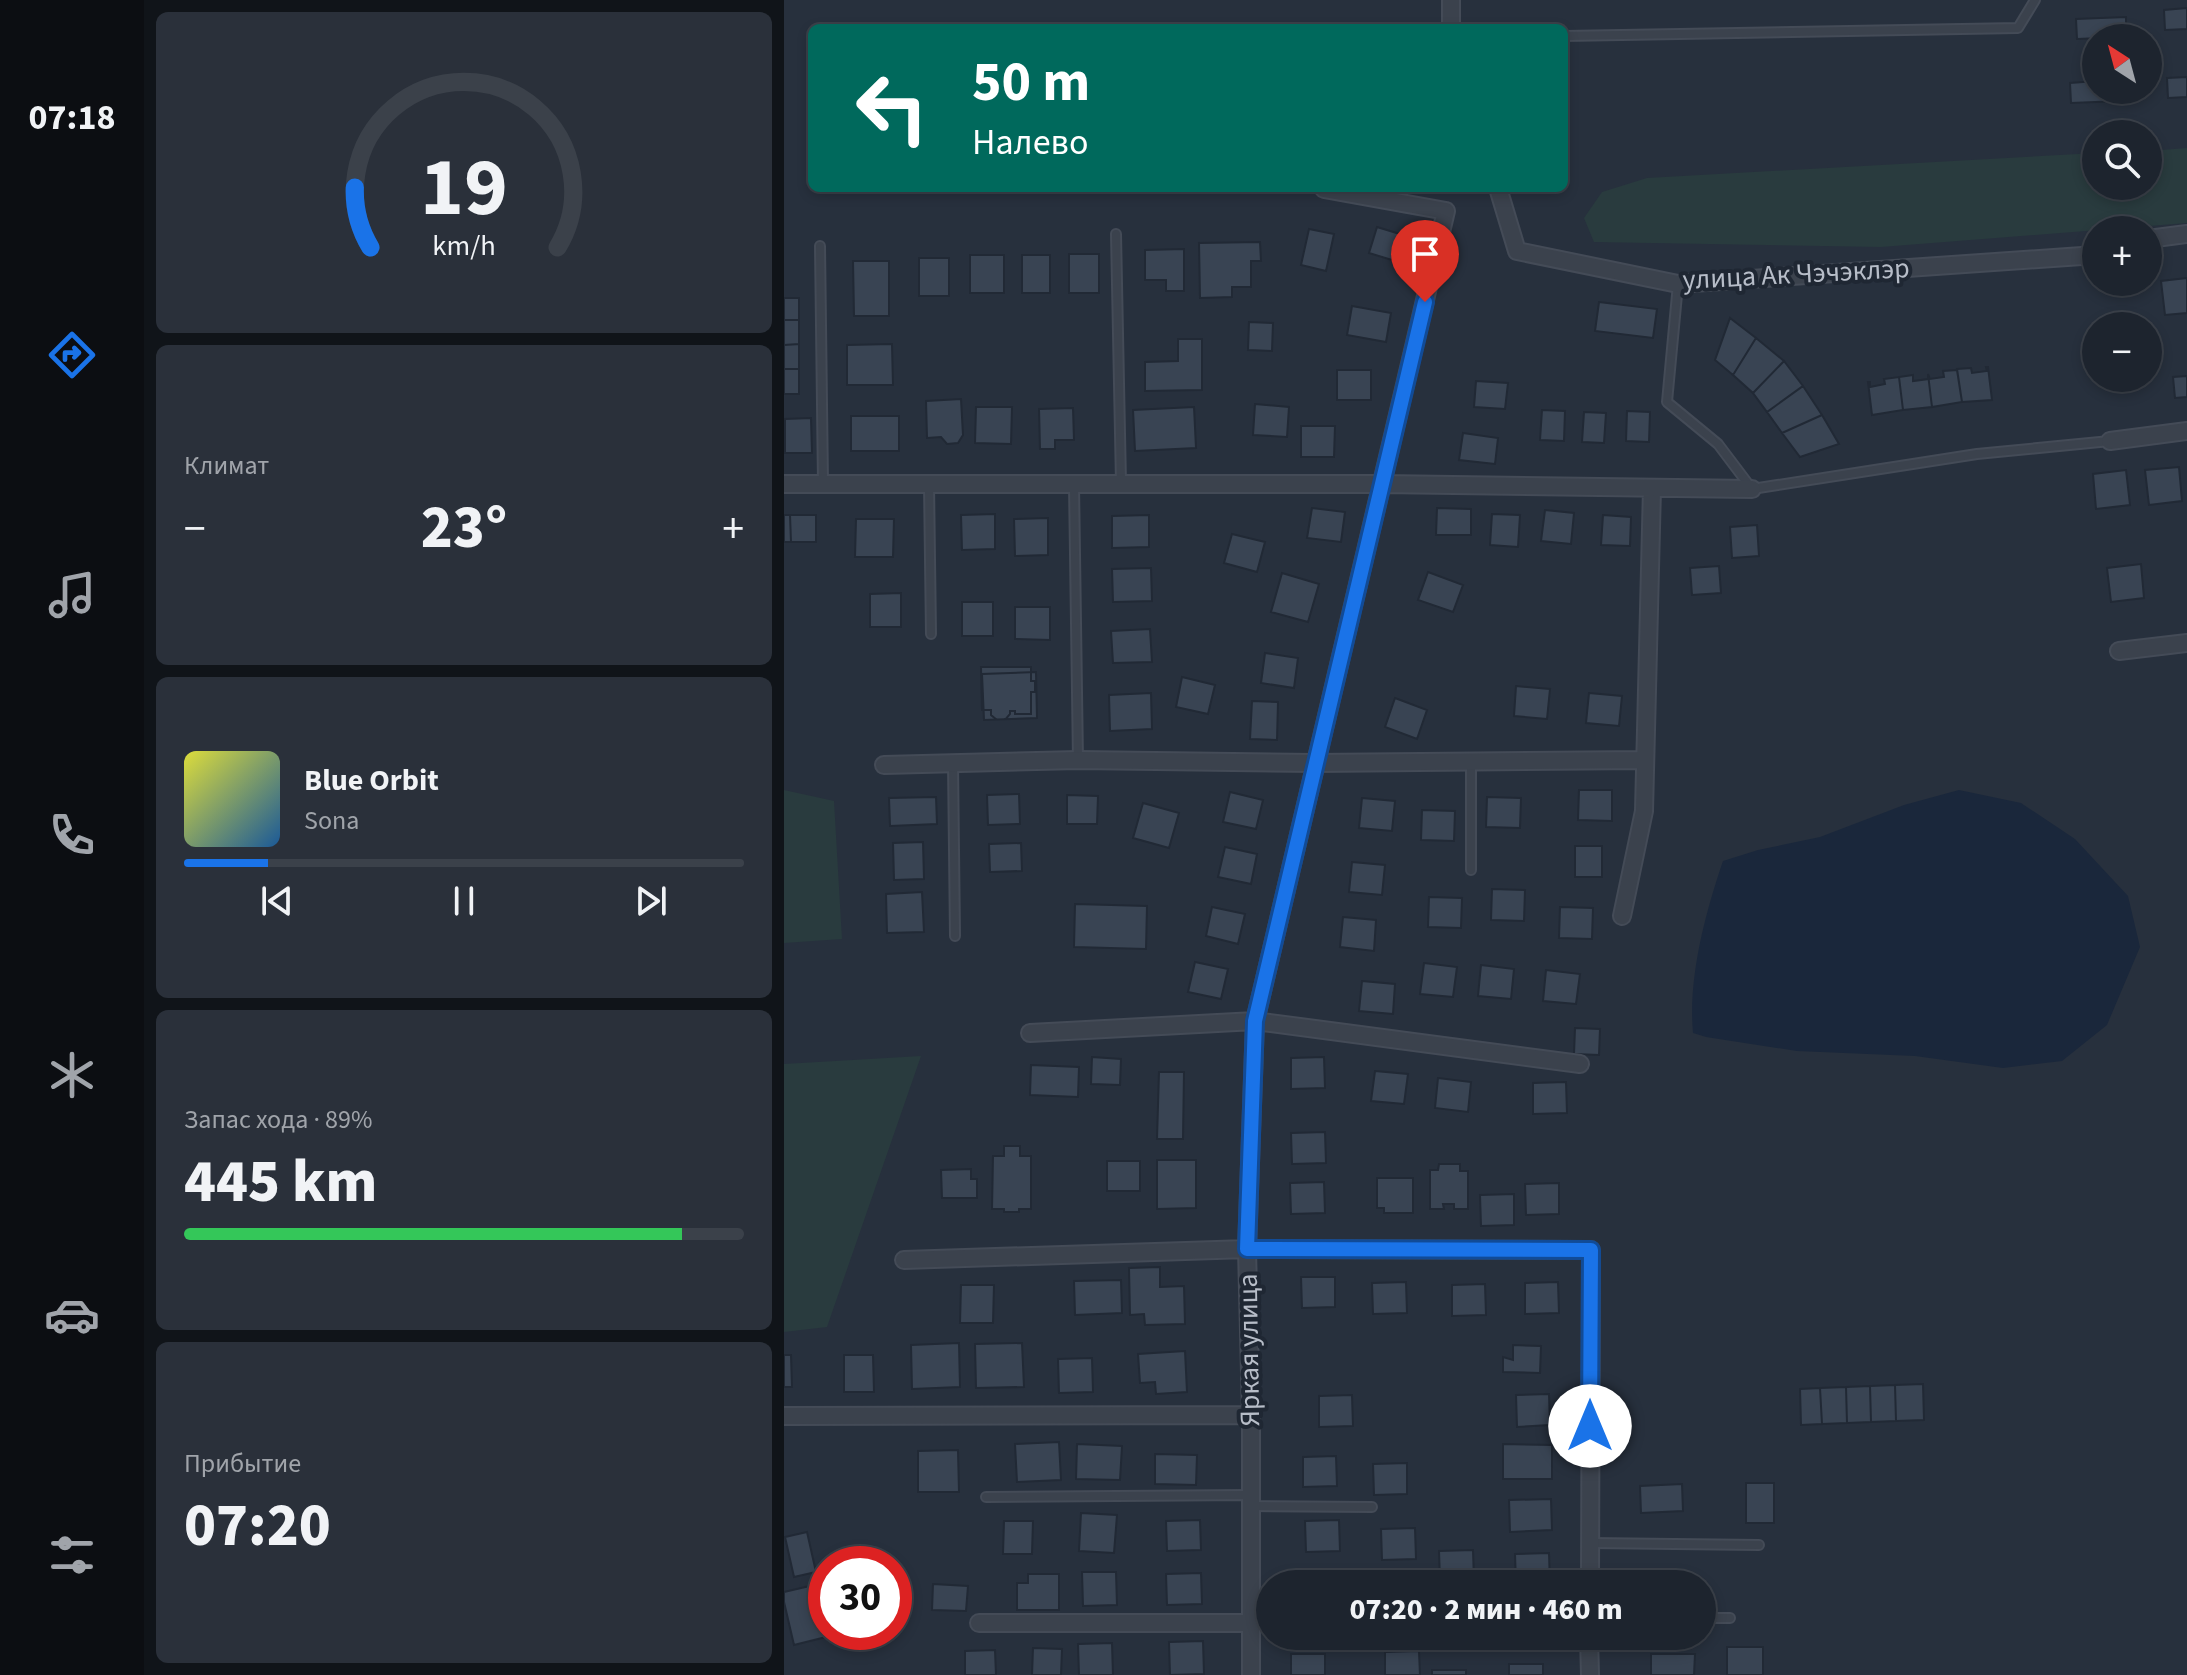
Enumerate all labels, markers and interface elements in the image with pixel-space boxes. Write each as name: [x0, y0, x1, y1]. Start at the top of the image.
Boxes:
north arrow: [2082, 24, 2162, 104]
map controls: [2082, 24, 2162, 392]
text: 50 m: [972, 43, 1090, 122]
icon: left: [840, 56, 944, 160]
text: 07:18: [29, 92, 115, 143]
text: Налево: [972, 117, 1088, 168]
button: search: [2082, 120, 2162, 200]
text: 19: [420, 129, 508, 247]
button: +: [2082, 216, 2162, 296]
pin: [1391, 220, 1459, 302]
text: km/h: [432, 226, 496, 266]
icon: arrive: [1403, 232, 1447, 276]
street label: улица Ак Чэчэклэр: [1681, 248, 1911, 300]
button: −: [2082, 312, 2162, 392]
icon: directions: [44, 327, 100, 383]
text: Климат: [184, 447, 269, 484]
text: 23°: [421, 486, 507, 571]
text: −: [184, 498, 206, 561]
text: +: [722, 498, 744, 561]
icon: music: [44, 567, 100, 623]
text: Blue Orbit: [304, 759, 439, 802]
text: Sona: [304, 802, 359, 839]
icon: phone: [44, 807, 100, 863]
icon: previous: [255, 879, 299, 923]
icon: pause: [442, 879, 486, 923]
icon: next: [629, 879, 673, 923]
icon: climate: [44, 1047, 100, 1103]
text: Запас хода · 89%: [184, 1101, 372, 1138]
text: 445 km: [184, 1140, 377, 1225]
street label: Яркая улица: [1228, 1273, 1270, 1427]
icon: car: [44, 1287, 100, 1343]
position arrow: [1548, 1384, 1632, 1468]
text: Прибытие: [184, 1445, 301, 1482]
text: 07:20: [184, 1484, 331, 1569]
icon: filters: [44, 1527, 100, 1583]
speed limit sign: 30: [808, 1546, 912, 1650]
text: 07:20 · 2 мин · 460 m: [1349, 1588, 1623, 1631]

